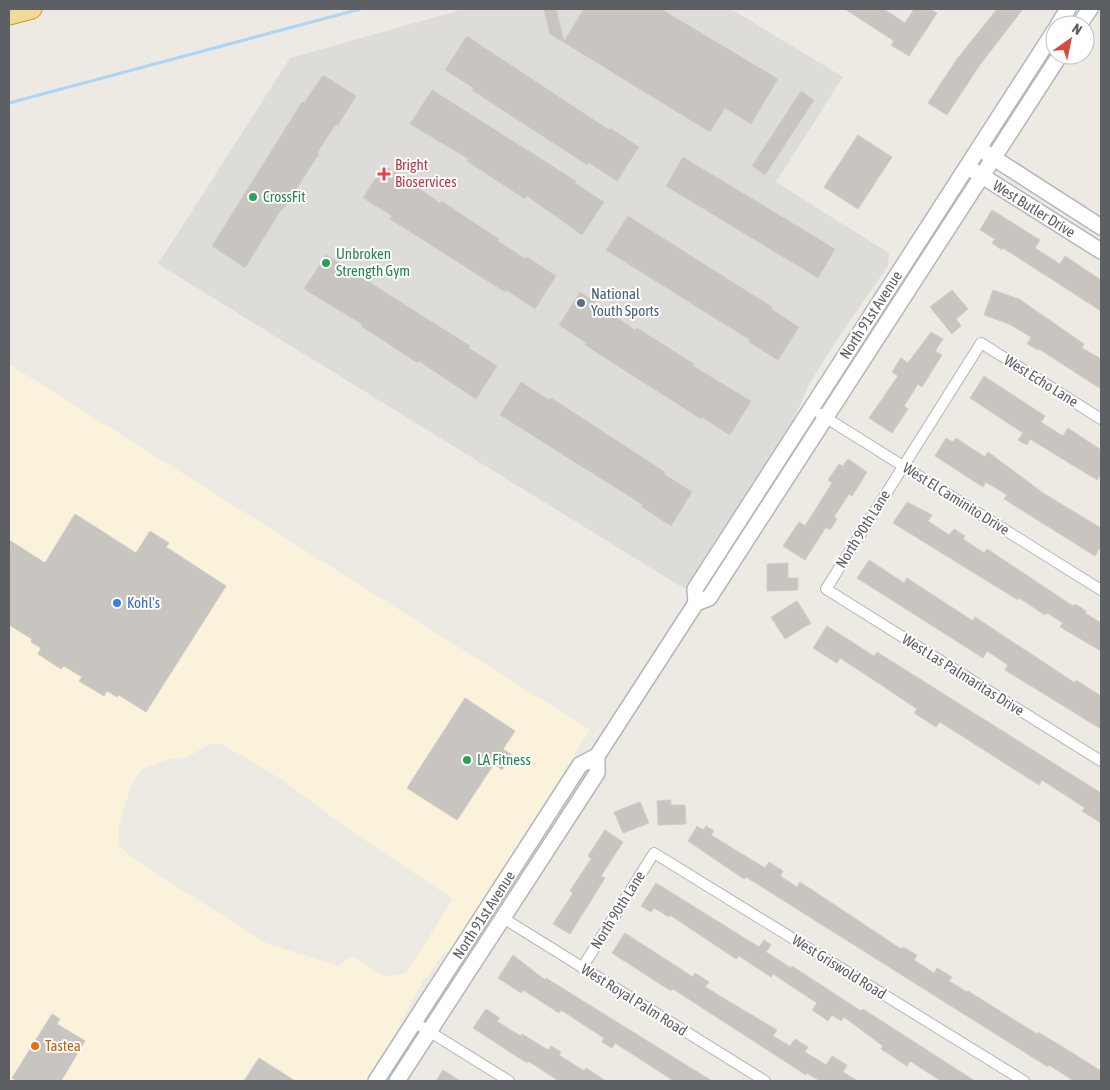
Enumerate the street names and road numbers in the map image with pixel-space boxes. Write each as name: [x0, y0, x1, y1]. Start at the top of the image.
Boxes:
street label: West Butler Drive: [990, 177, 1079, 241]
street label: North 91st Avenue: [836, 268, 905, 362]
street label: West Echo Lane: [1001, 351, 1082, 410]
street label: West El Caminito Drive: [900, 459, 1013, 538]
street label: North 90th Lane: [832, 487, 893, 571]
street label: West Las Palmaritas Drive: [899, 630, 1027, 719]
street label: North 91st Avenue: [449, 868, 518, 962]
street label: North 90th Lane: [587, 868, 648, 952]
street label: West Griswold Road: [789, 931, 889, 1002]
street label: West Royal Palm Road: [578, 960, 690, 1039]

